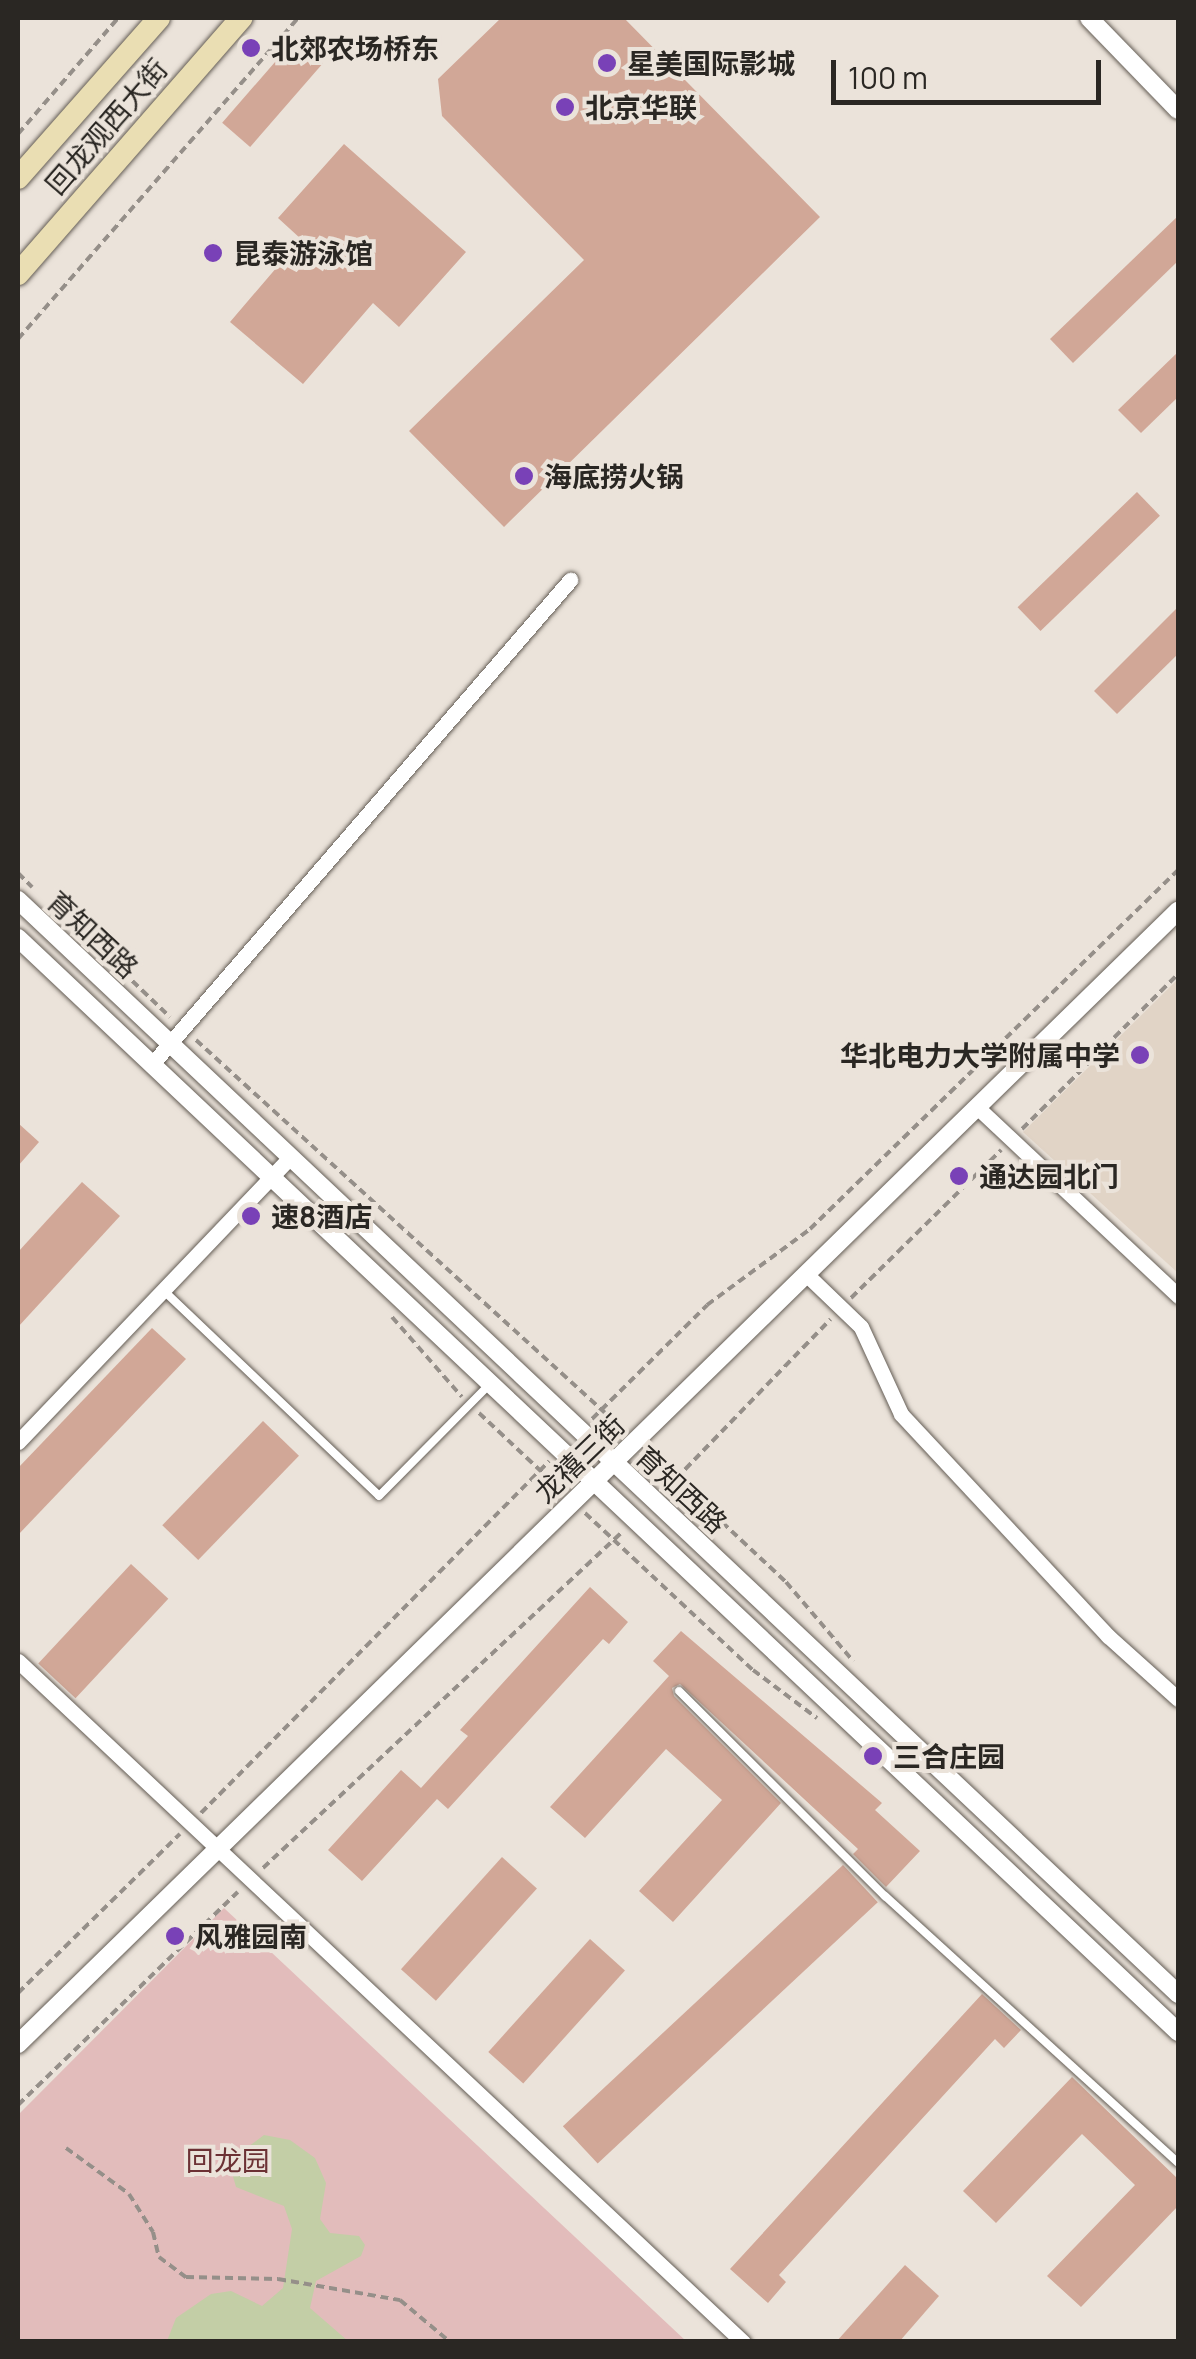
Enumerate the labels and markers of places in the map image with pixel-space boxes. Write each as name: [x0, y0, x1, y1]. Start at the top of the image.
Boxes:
place label: 北郊农场桥东: [271, 31, 439, 65]
marker: 北郊农场桥东: [240, 37, 262, 59]
place label: 星美国际影城: [627, 46, 795, 80]
marker: 星美国际影城: [596, 52, 618, 74]
place label: 北京华联: [585, 90, 697, 124]
marker: 北京华联: [554, 96, 576, 118]
place label: 昆泰游泳馆: [233, 236, 373, 270]
marker: 昆泰游泳馆: [202, 242, 224, 264]
place label: 海底捞火锅: [544, 459, 684, 493]
marker: 海底捞火锅: [513, 465, 535, 487]
place label: 华北电力大学附属中学: [840, 1038, 1120, 1072]
marker: 华北电力大学附属中学: [1129, 1044, 1151, 1066]
place label: 通达园北门: [979, 1159, 1119, 1193]
marker: 通达园北门: [948, 1165, 970, 1187]
place label: 速8酒店: [271, 1199, 372, 1233]
marker: 速8酒店: [240, 1205, 262, 1227]
place label: 三合庄园: [893, 1739, 1005, 1773]
marker: 三合庄园: [862, 1745, 884, 1767]
place label: 风雅园南: [195, 1919, 307, 1953]
marker: 风雅园南: [164, 1925, 186, 1947]

